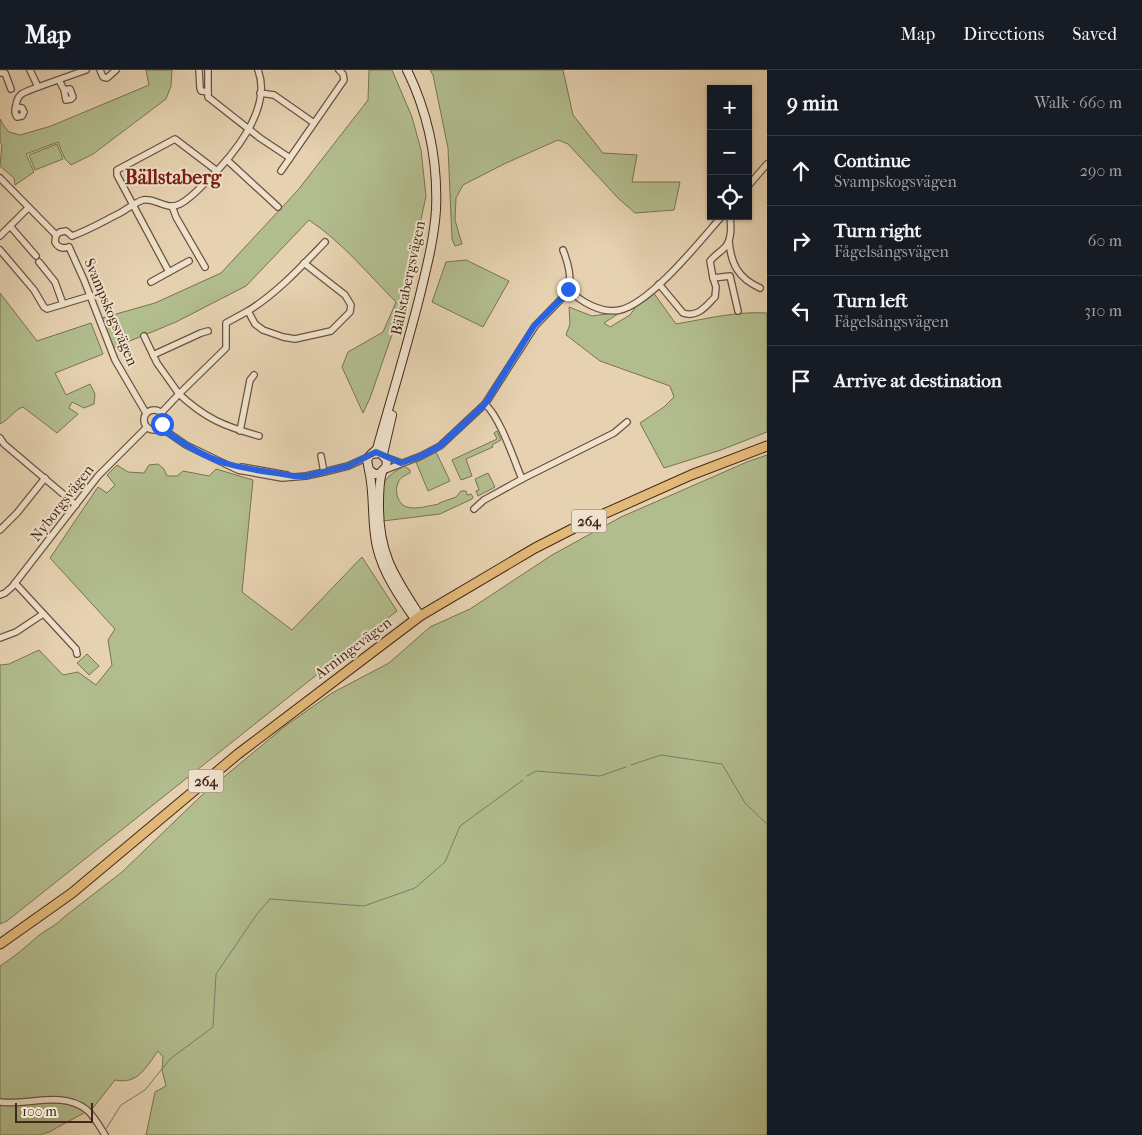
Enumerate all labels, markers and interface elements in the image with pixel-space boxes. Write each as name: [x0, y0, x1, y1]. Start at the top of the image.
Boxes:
text: Map: [25, 21, 71, 49]
text: Map: [901, 24, 935, 45]
text: Directions: [963, 24, 1044, 45]
text: Saved: [1072, 24, 1117, 45]
map controls: [707, 85, 752, 220]
button: +: [707, 85, 752, 130]
text: 9 min: [787, 91, 838, 115]
text: Walk · 660 m: [1034, 93, 1122, 112]
button: −: [707, 130, 752, 175]
text: Continue: [834, 150, 910, 172]
icon: ahead: [787, 157, 815, 185]
text: 290 m: [1080, 161, 1122, 180]
district label: Bällstaberg: [125, 166, 223, 189]
text: Svampskogsvägen: [834, 172, 957, 191]
button: locate: [707, 175, 752, 220]
street label: Bällstabergsvägen: [387, 219, 429, 337]
text: Turn right: [834, 220, 921, 242]
icon: right: [787, 227, 815, 255]
text: 60 m: [1088, 231, 1122, 250]
text: Fågelsångsvägen: [834, 242, 949, 261]
street label: Svampskogsvägen: [80, 256, 142, 369]
route end: [557, 278, 580, 301]
text: Turn left: [834, 290, 908, 312]
icon: left: [787, 297, 815, 325]
text: 310 m: [1084, 301, 1122, 320]
text: Fågelsångsvägen: [834, 312, 949, 331]
icon: arrive: [787, 367, 815, 395]
text: Arrive at destination: [834, 370, 1002, 392]
route start: [151, 413, 174, 436]
street label: Nyborgsvägen: [26, 461, 98, 545]
road number: 264: [572, 510, 606, 532]
street label: Arningevägen: [310, 613, 395, 683]
road number: 264: [188, 769, 224, 792]
scale bar: [15, 1100, 92, 1123]
text: 100 m: [22, 1103, 57, 1120]

